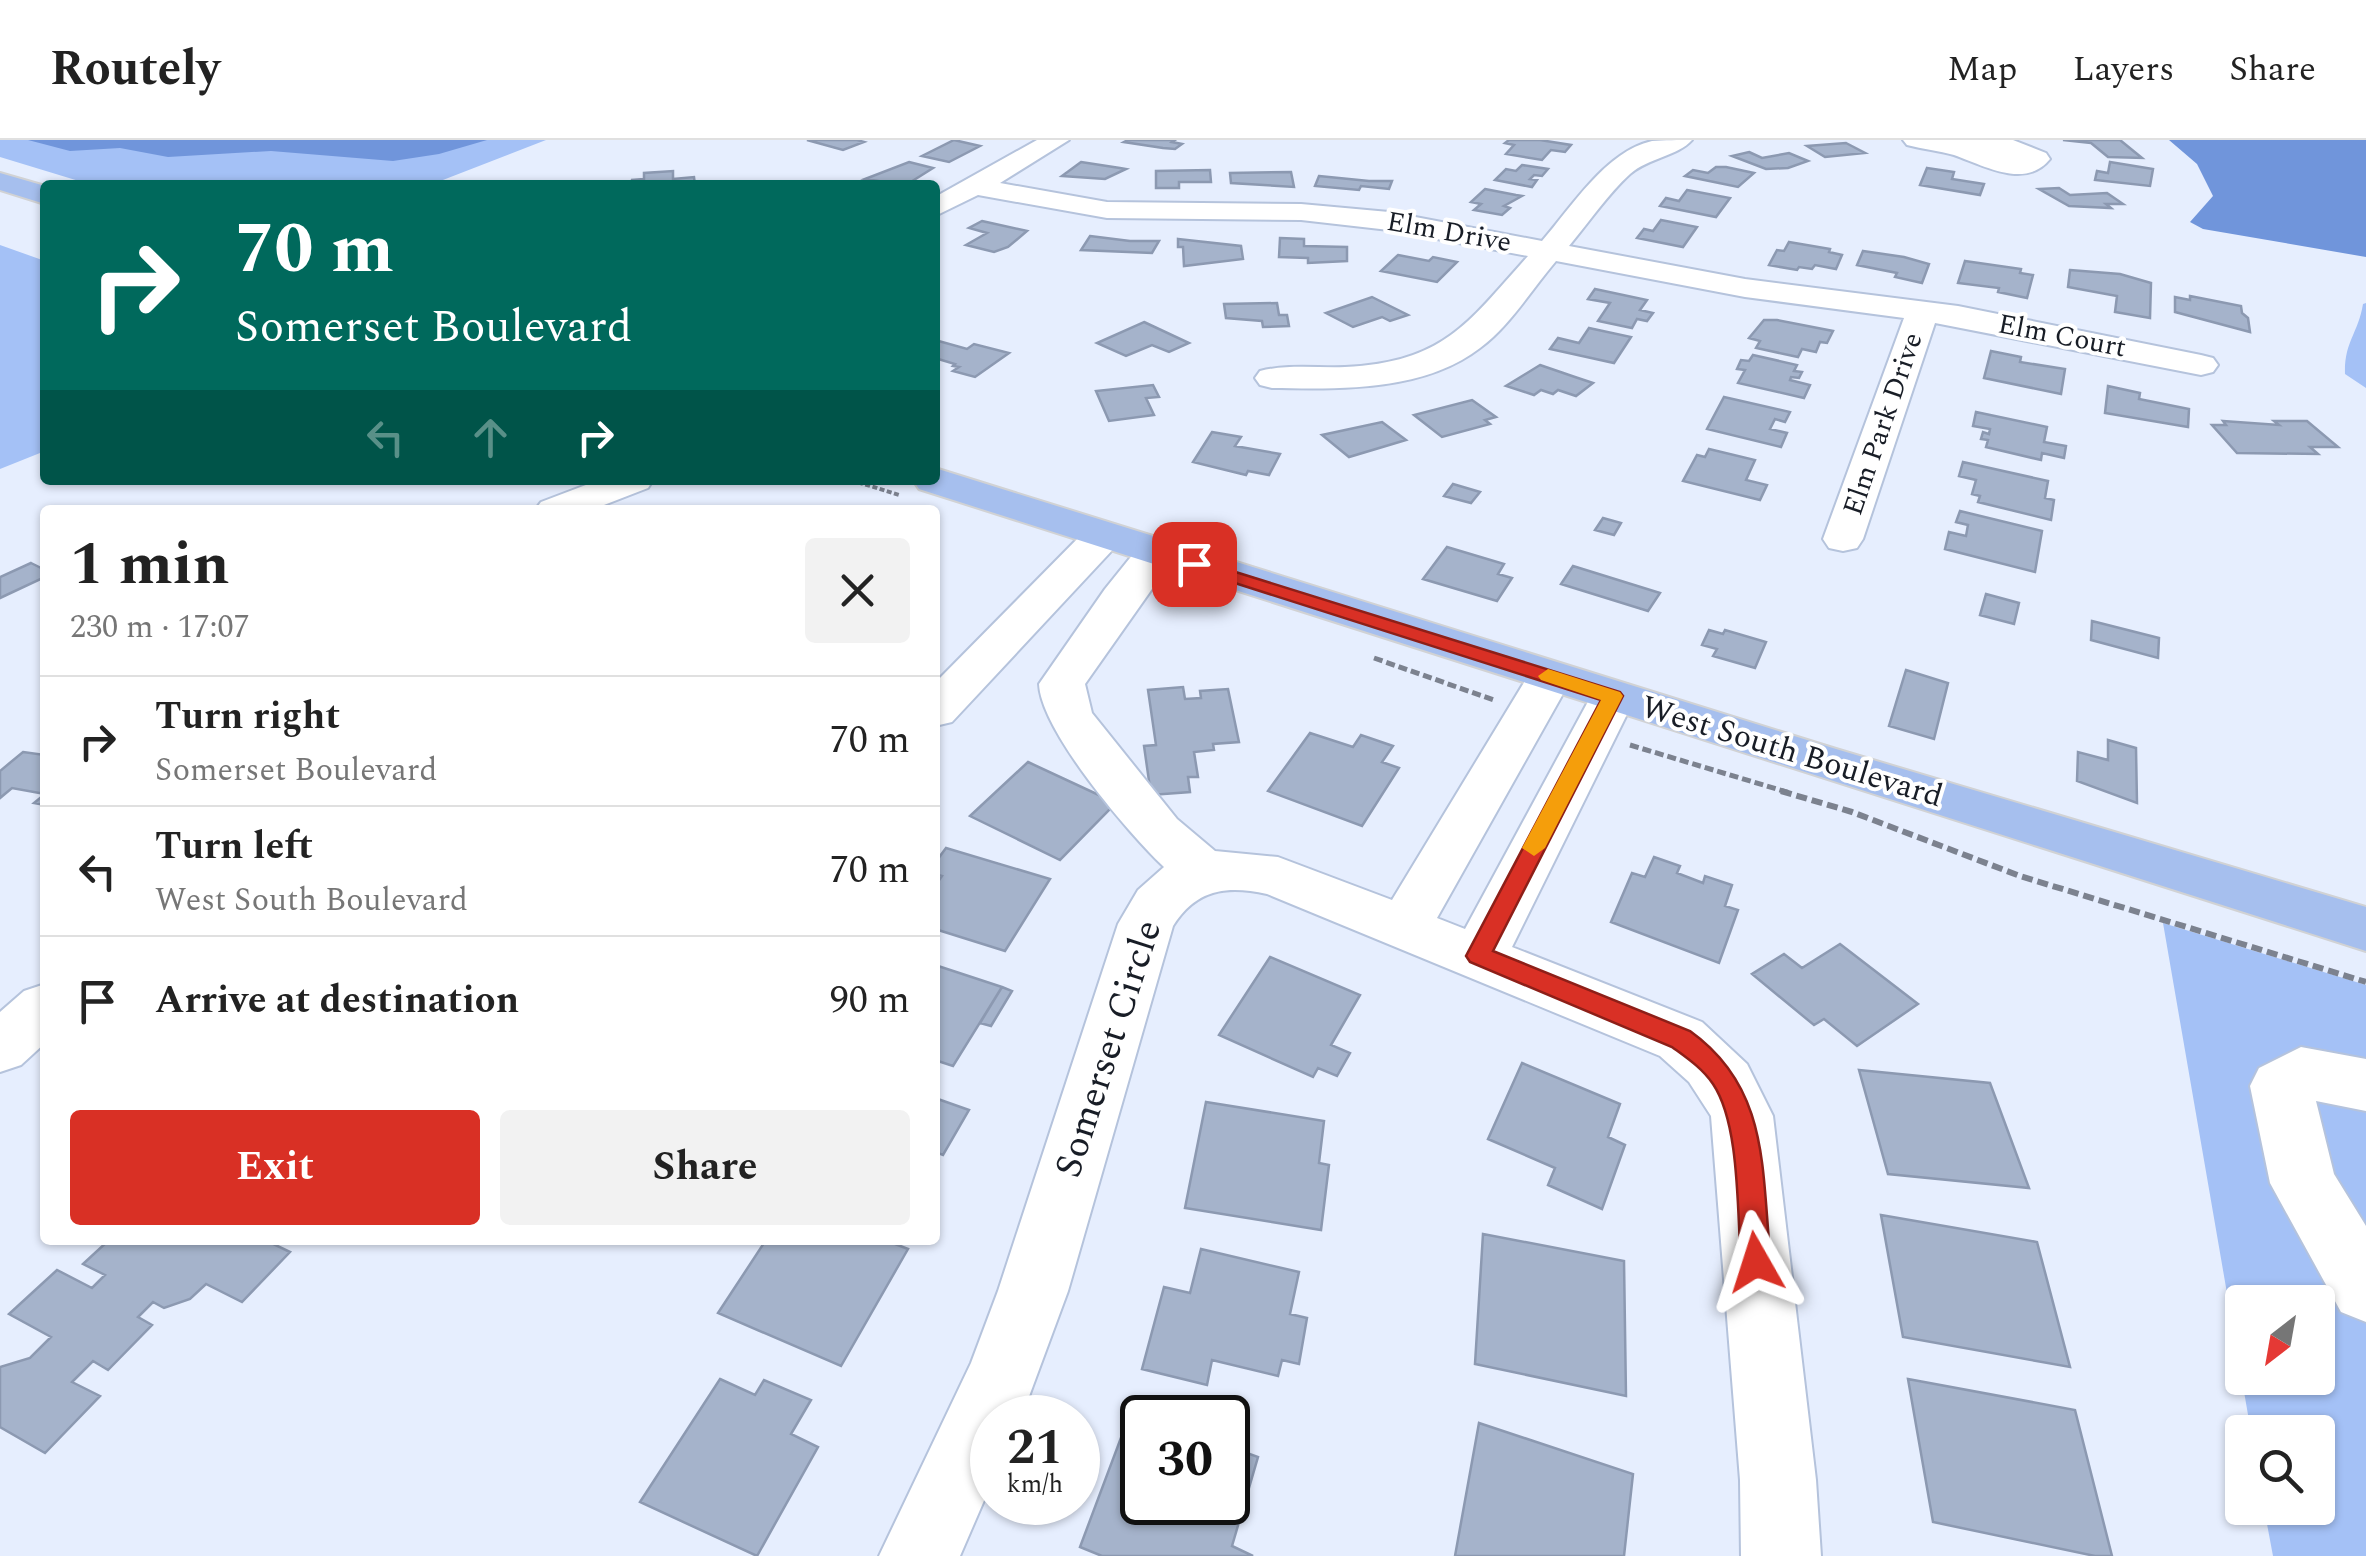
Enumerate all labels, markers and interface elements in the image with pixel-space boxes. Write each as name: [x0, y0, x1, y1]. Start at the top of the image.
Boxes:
text: Routely: [50, 33, 220, 106]
text: Map: [1947, 43, 2017, 96]
text: Layers: [2072, 43, 2174, 96]
text: Share: [2229, 43, 2316, 96]
text: 70 m: [235, 197, 394, 303]
street label: Elm Drive: [1383, 200, 1515, 264]
icon: right: [70, 220, 200, 350]
text: Somerset Boulevard: [235, 293, 632, 362]
street label: Elm Court: [1994, 303, 2130, 369]
street label: Elm Park Drive: [1832, 327, 1934, 521]
icon: left: [358, 410, 413, 465]
icon: ahead: [463, 410, 518, 465]
icon: right: [568, 410, 623, 465]
text: 1 min: [70, 519, 230, 611]
pin: [1152, 522, 1237, 607]
icon: arrive: [1167, 537, 1222, 592]
button: close: [805, 538, 910, 643]
text: 230 m · 17:07: [70, 603, 250, 652]
street label: West South Boulevard: [1635, 683, 1949, 821]
text: Turn right: [155, 688, 340, 746]
text: 70 m: [830, 712, 910, 770]
icon: right: [70, 714, 125, 769]
text: Somerset Boulevard: [155, 746, 437, 795]
text: Turn left: [155, 818, 313, 876]
text: 70 m: [830, 842, 910, 900]
icon: left: [70, 844, 125, 899]
text: West South Boulevard: [155, 876, 468, 925]
street label: Somerset Circle: [1040, 913, 1178, 1185]
text: Arrive at destination: [155, 972, 519, 1030]
text: 90 m: [830, 972, 910, 1030]
icon: arrive: [70, 974, 125, 1029]
button: Exit: [70, 1110, 480, 1225]
button: Share: [500, 1110, 910, 1225]
position arrow: [1704, 1210, 1808, 1314]
north arrow: [2225, 1285, 2335, 1395]
map controls: [2225, 1285, 2335, 1525]
speed limit sign: 30: [1120, 1395, 1250, 1525]
text: 21: [1007, 1410, 1063, 1486]
button: search: [2225, 1415, 2335, 1525]
text: km/h: [1007, 1466, 1063, 1504]

